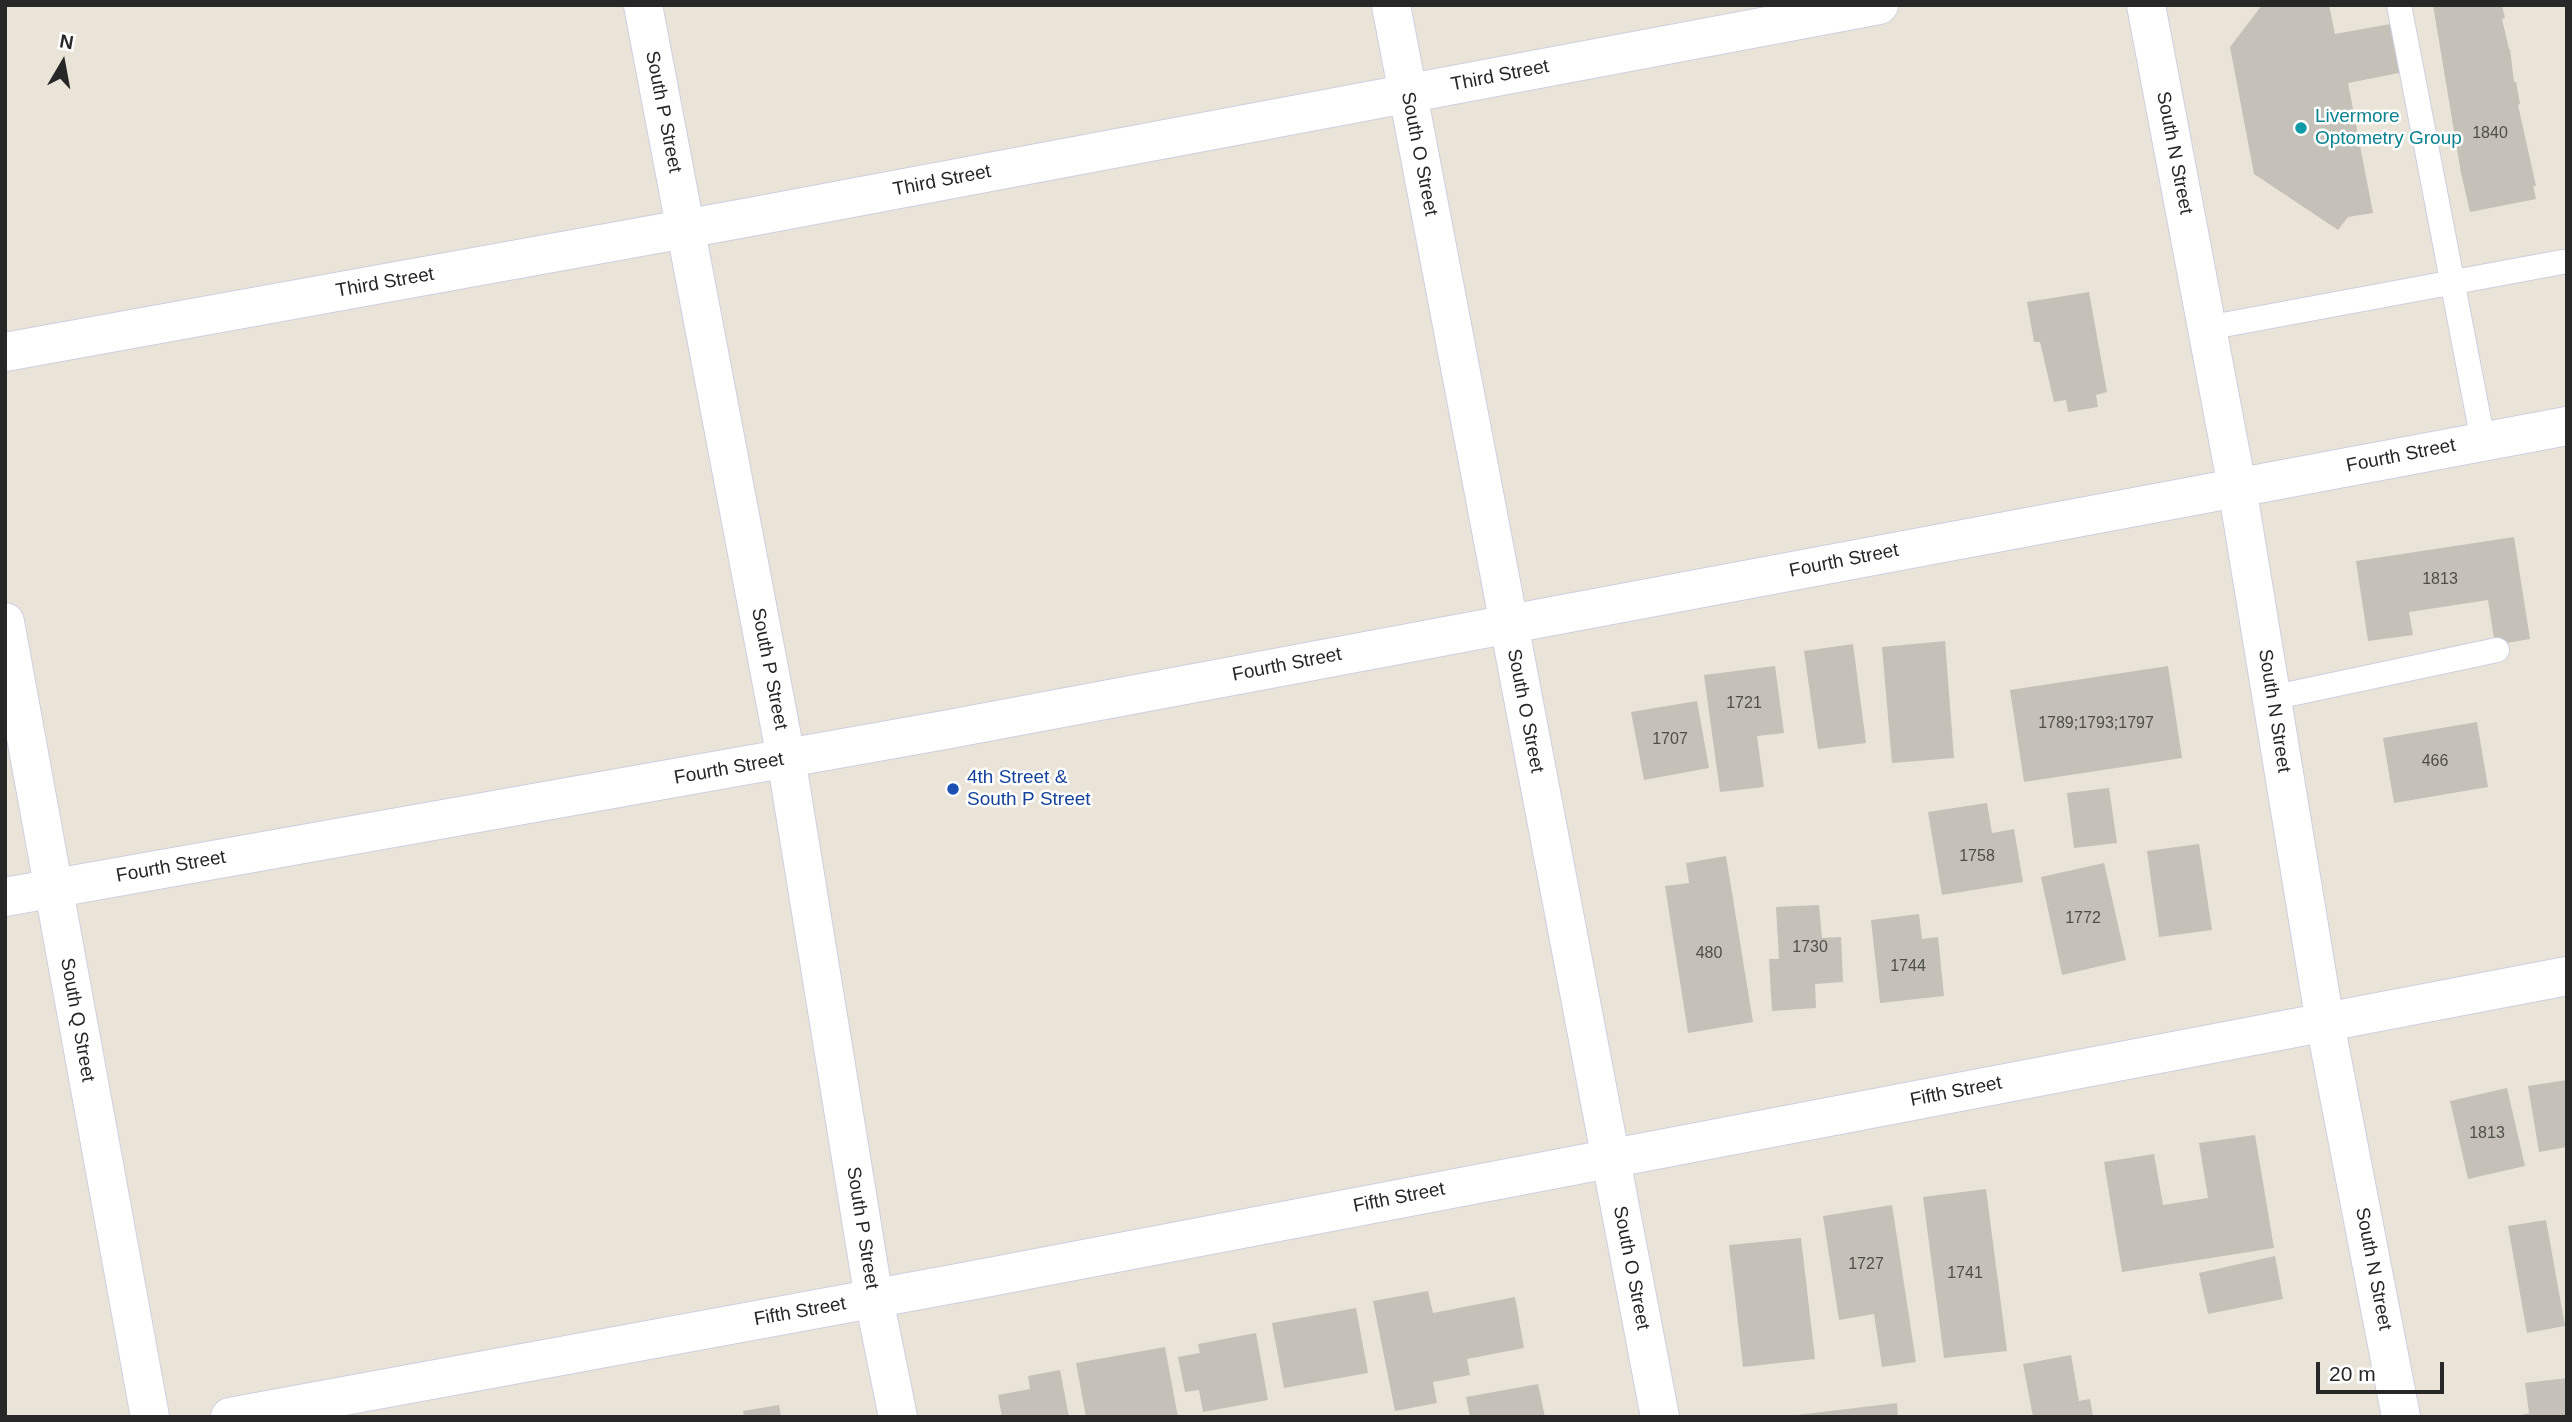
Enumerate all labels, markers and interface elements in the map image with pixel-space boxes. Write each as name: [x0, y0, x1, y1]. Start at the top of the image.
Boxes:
north arrow: [28, 28, 98, 98]
text: N: [58, 30, 75, 53]
street label: South P Street: [640, 49, 686, 175]
street label: Third Street: [1449, 55, 1551, 97]
street label: South O Street: [1396, 90, 1442, 218]
street label: South N Street: [2151, 90, 2197, 216]
place label: Livermore Optometry Group: [2315, 106, 2462, 150]
marker: Livermore Optometry Group: [2293, 120, 2309, 136]
house number: 1840: [2472, 124, 2508, 144]
street label: Third Street: [891, 160, 993, 202]
street label: Third Street: [334, 263, 436, 303]
street label: Fourth Street: [2344, 434, 2458, 478]
street label: Fourth Street: [1787, 539, 1901, 583]
house number: 1813: [2422, 570, 2458, 590]
street label: South P Street: [746, 606, 792, 732]
street label: Fourth Street: [1230, 643, 1344, 687]
street label: South O Street: [1502, 647, 1548, 775]
street label: South N Street: [2253, 648, 2295, 774]
house number: 1721: [1726, 694, 1762, 714]
house number: 1789;1793;1797: [2038, 714, 2154, 734]
house number: 1707: [1652, 730, 1688, 750]
street label: Fourth Street: [672, 748, 786, 790]
house number: 466: [2422, 752, 2448, 772]
place label: 4th Street & South P Street: [967, 767, 1091, 811]
marker: 4th Street & South P Street: [945, 781, 961, 797]
street label: Fourth Street: [114, 846, 228, 888]
house number: 1758: [1959, 847, 1995, 867]
house number: 1772: [2065, 909, 2101, 929]
house number: 1730: [1792, 938, 1828, 958]
house number: 480: [1696, 944, 1722, 964]
street label: South Q Street: [55, 956, 99, 1084]
house number: 1744: [1890, 957, 1926, 977]
street label: Fifth Street: [1908, 1072, 2004, 1112]
house number: 1813: [2469, 1124, 2505, 1144]
street label: South P Street: [841, 1165, 883, 1291]
street label: Fifth Street: [1351, 1178, 1447, 1218]
street label: South O Street: [1608, 1204, 1654, 1332]
street label: South N Street: [2350, 1206, 2396, 1332]
house number: 1727: [1848, 1255, 1884, 1275]
house number: 1741: [1947, 1264, 1983, 1284]
street label: Fifth Street: [752, 1293, 848, 1331]
scale bar: [2320, 1348, 2448, 1392]
text: 20 m: [2329, 1362, 2376, 1385]

